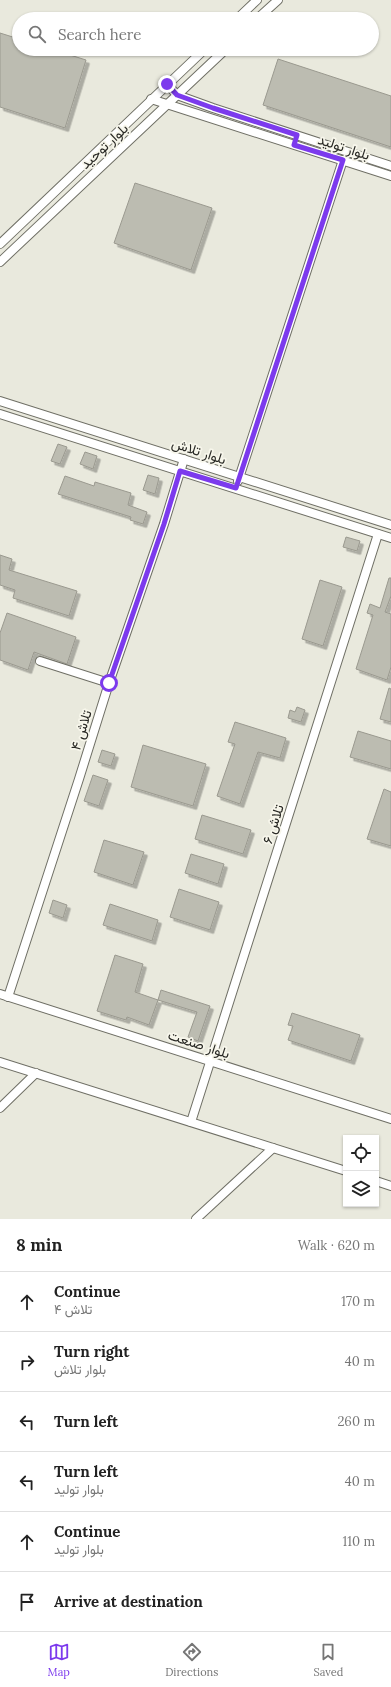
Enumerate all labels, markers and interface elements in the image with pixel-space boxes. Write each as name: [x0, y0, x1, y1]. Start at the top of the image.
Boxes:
search box: [12, 12, 379, 56]
icon: search: [26, 23, 48, 45]
text: Search here: [58, 25, 141, 44]
route end: [158, 75, 176, 93]
street label: بلوار توحید: [76, 119, 132, 173]
street label: بلوار تولید: [316, 130, 372, 164]
street label: بلوار تلاش: [170, 434, 228, 468]
route start: [100, 674, 118, 692]
street label: تلاش ۴: [66, 707, 96, 752]
street label: تلاش ۶: [258, 802, 288, 846]
street label: بلوار صنعت: [166, 1026, 232, 1062]
map controls: [343, 1135, 379, 1207]
button: locate: [343, 1135, 379, 1171]
button: layers: [343, 1171, 379, 1207]
text: 8 min: [16, 1234, 62, 1256]
text: Walk · 620 m: [298, 1237, 375, 1254]
text: Continue: [54, 1282, 120, 1301]
icon: ahead: [16, 1291, 38, 1313]
text: 170 m: [341, 1293, 375, 1310]
text: تلاش ۴: [54, 1301, 92, 1318]
text: Turn right: [54, 1342, 130, 1361]
icon: right: [16, 1351, 38, 1373]
text: 40 m: [345, 1353, 375, 1370]
text: بلوار تلاش: [54, 1361, 106, 1378]
icon: left: [16, 1411, 38, 1433]
text: Turn left: [54, 1412, 118, 1431]
text: 260 m: [337, 1413, 375, 1430]
text: Turn left: [54, 1462, 118, 1481]
icon: left: [16, 1471, 38, 1493]
text: 40 m: [345, 1473, 375, 1490]
text: بلوار تولید: [54, 1481, 104, 1498]
text: Continue: [54, 1522, 120, 1541]
icon: ahead: [16, 1531, 38, 1553]
text: 110 m: [342, 1533, 375, 1550]
text: بلوار تولید: [54, 1541, 104, 1558]
icon: arrive: [16, 1591, 38, 1613]
text: Arrive at destination: [54, 1592, 203, 1611]
tab: Map: [48, 1641, 70, 1679]
tab: Directions: [165, 1641, 218, 1679]
tab: Saved: [314, 1641, 343, 1679]

